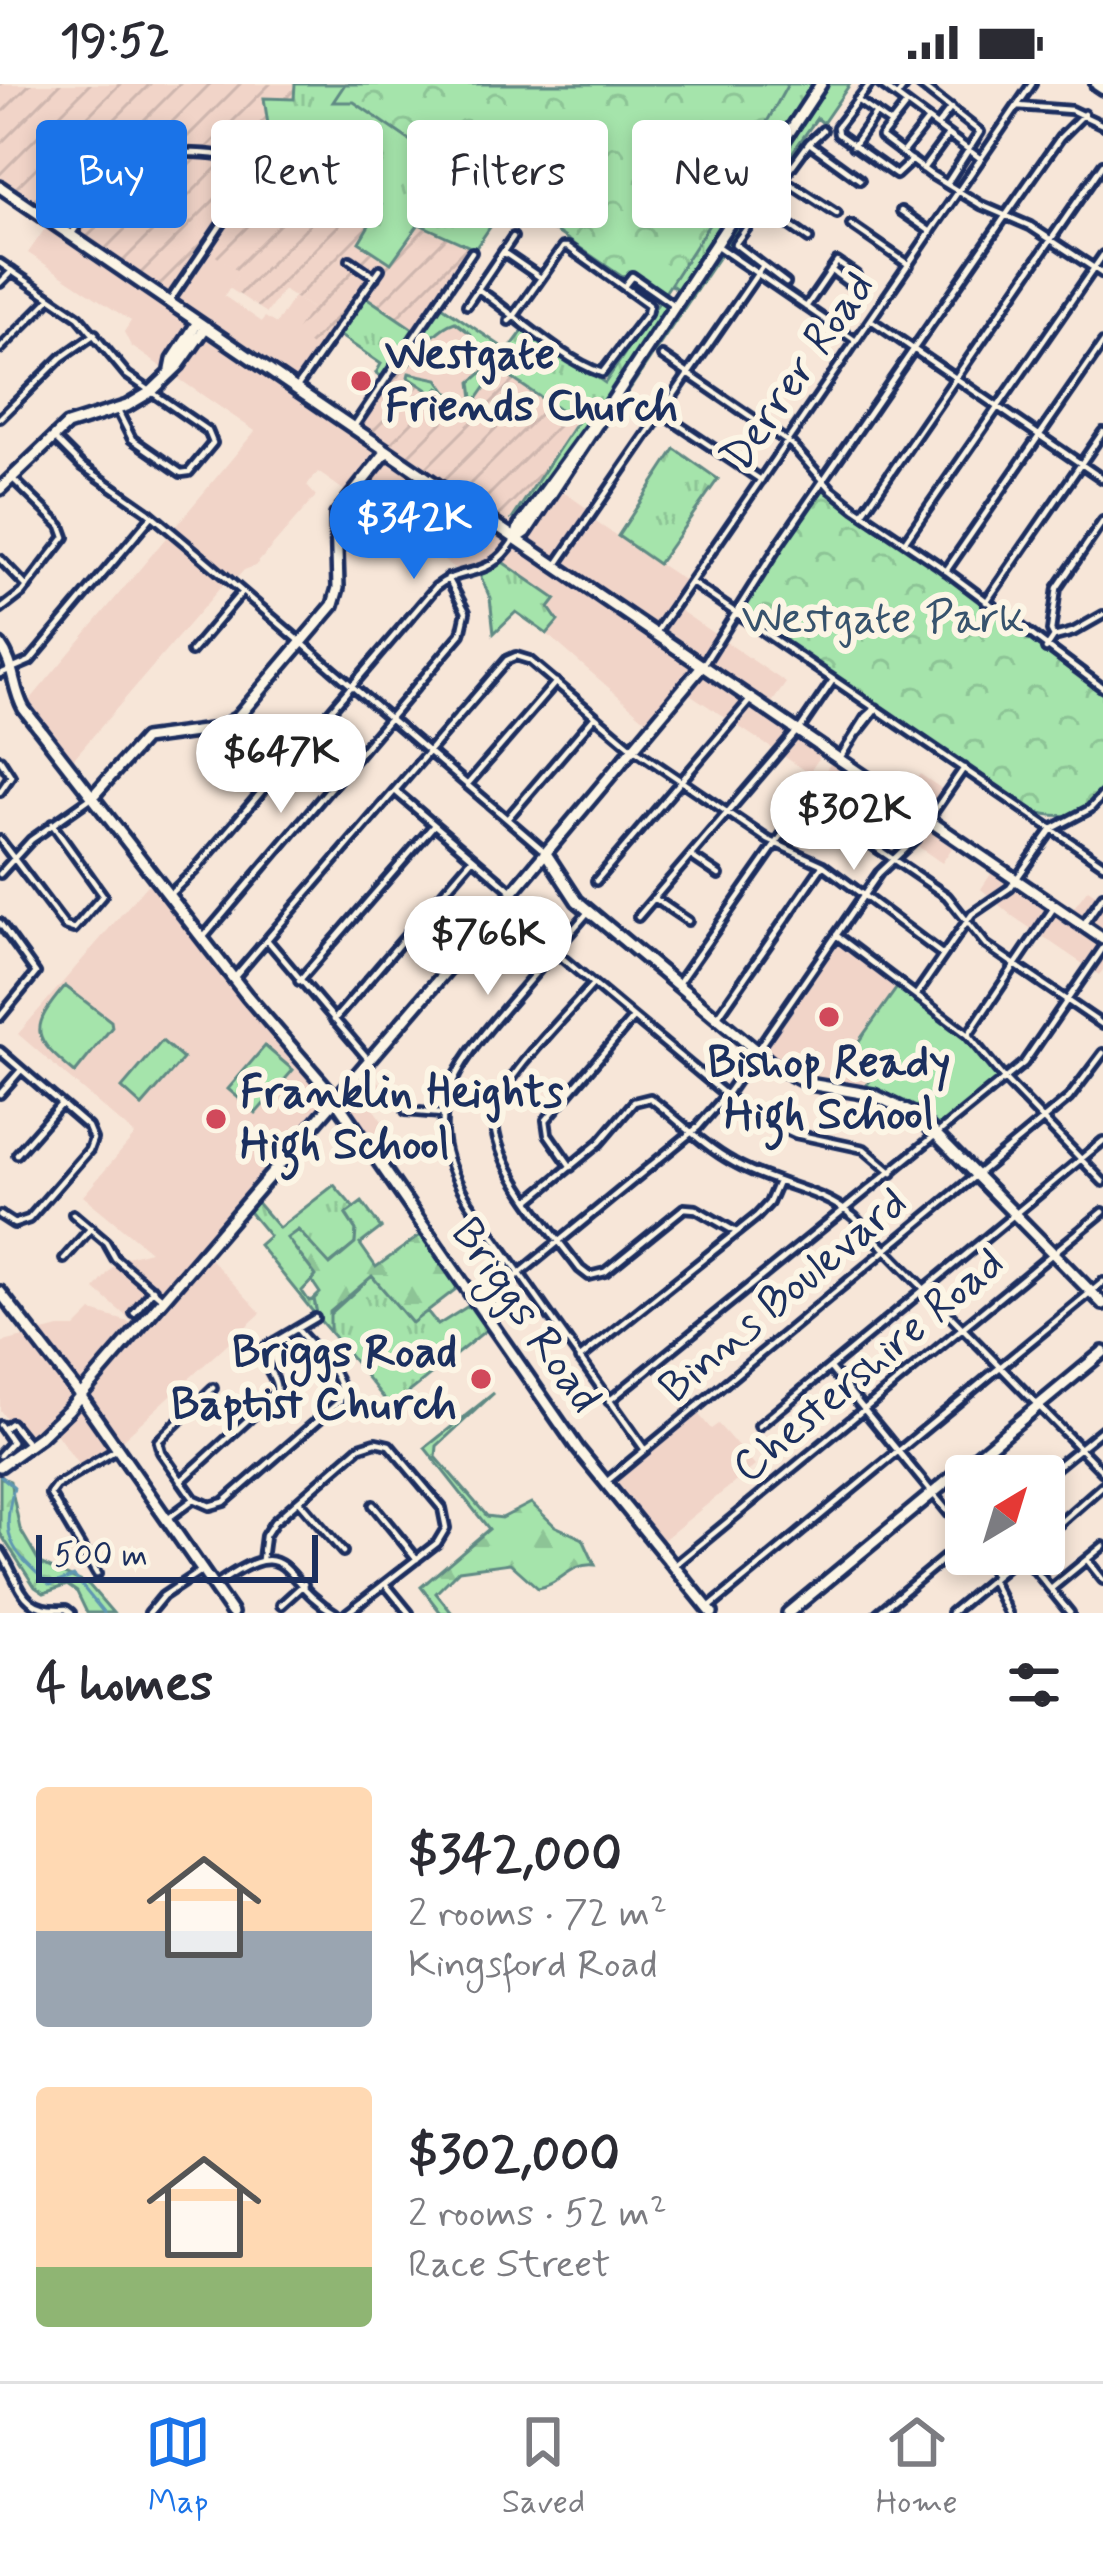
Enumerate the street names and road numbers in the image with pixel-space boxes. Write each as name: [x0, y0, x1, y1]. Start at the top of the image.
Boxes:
street label: Derrer Road: [709, 260, 889, 484]
street label: Binns Boulevard: [647, 1175, 921, 1417]
street label: Briggs Road: [433, 1207, 614, 1427]
street label: Chestershire Road: [720, 1235, 1018, 1497]

